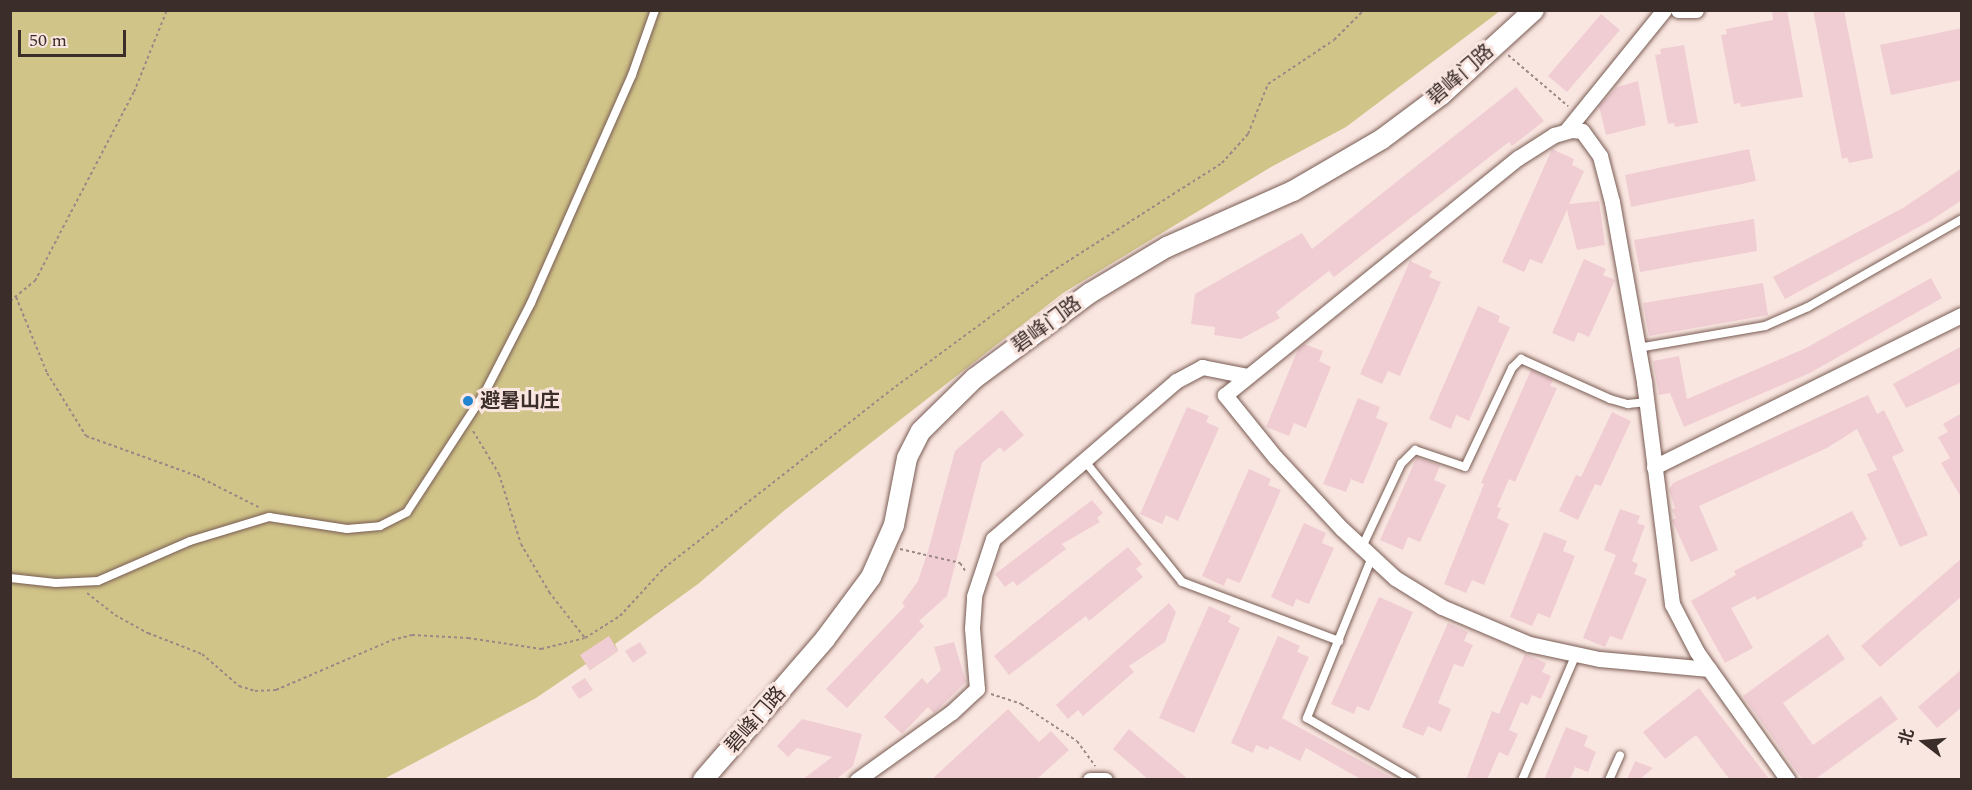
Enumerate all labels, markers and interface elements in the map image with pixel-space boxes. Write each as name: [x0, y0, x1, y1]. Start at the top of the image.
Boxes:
scale bar: [21, 18, 129, 56]
text: 50 m: [29, 27, 67, 54]
street label: 碧峰门路: [1423, 40, 1499, 110]
street label: 碧峰门路: [1008, 292, 1086, 358]
place label: 避暑山庄: [480, 389, 560, 413]
marker: 避暑山庄: [461, 394, 475, 408]
street label: 碧峰门路: [721, 682, 791, 758]
north arrow: [1894, 712, 1954, 772]
text: 北: [1893, 726, 1920, 748]

